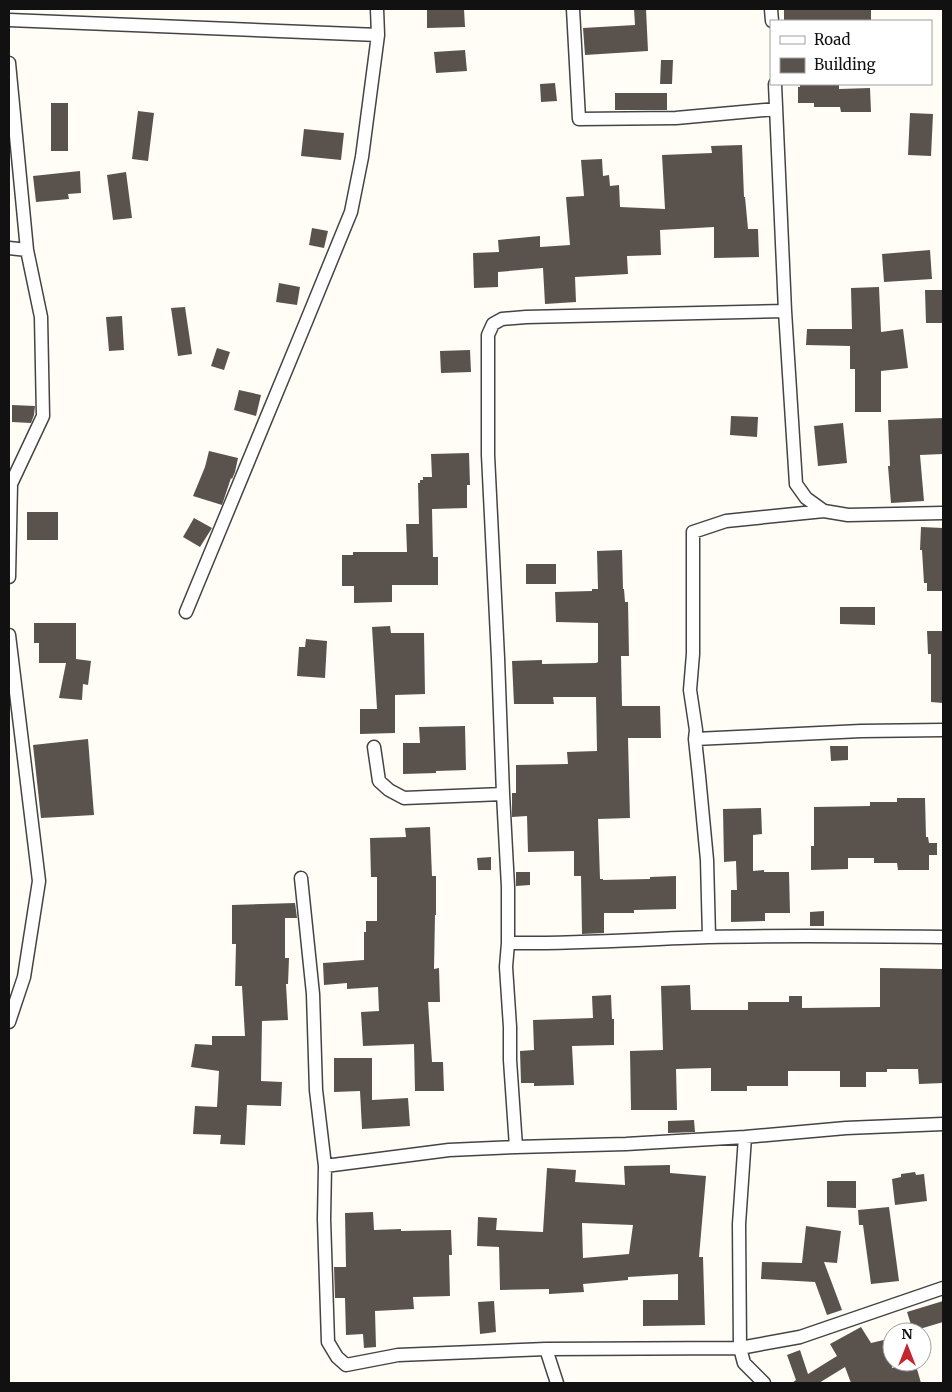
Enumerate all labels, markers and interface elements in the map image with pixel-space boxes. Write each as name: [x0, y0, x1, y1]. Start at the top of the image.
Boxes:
legend: [770, 20, 932, 85]
text: Road: [814, 30, 850, 49]
text: Building: [814, 55, 876, 74]
north arrow: [882, 1322, 932, 1372]
text: N: [901, 1325, 913, 1343]

